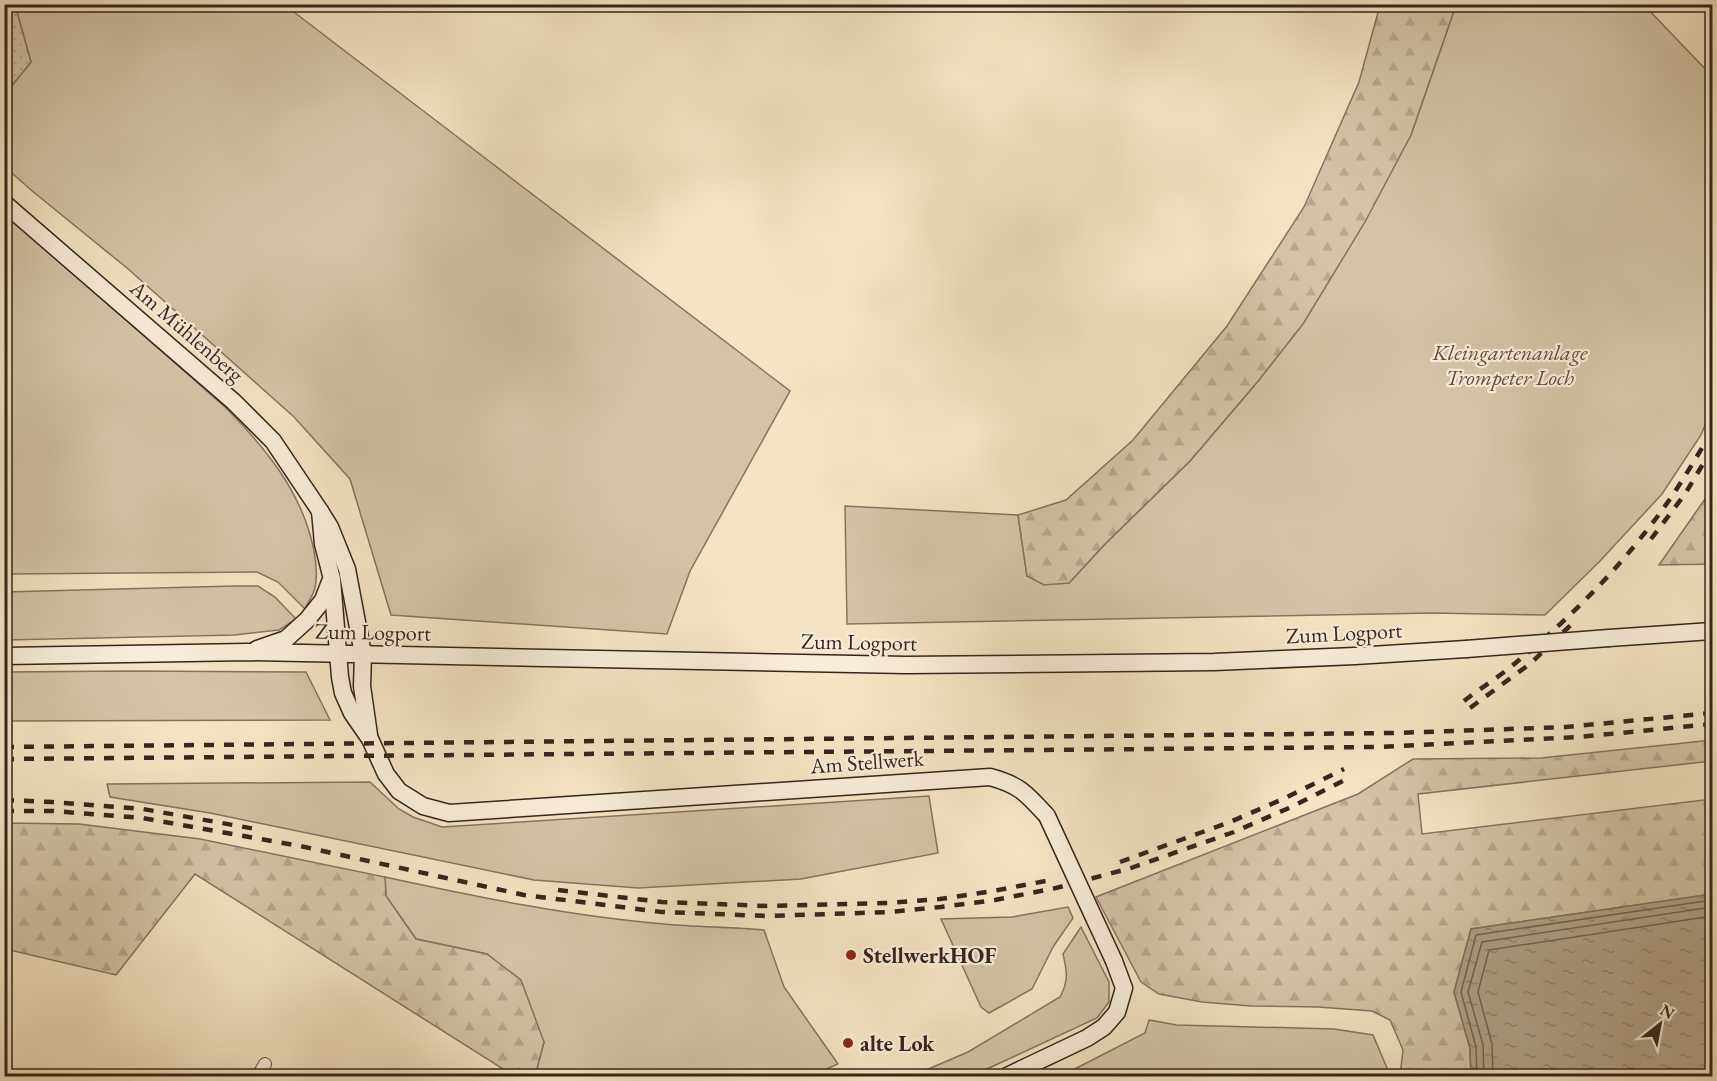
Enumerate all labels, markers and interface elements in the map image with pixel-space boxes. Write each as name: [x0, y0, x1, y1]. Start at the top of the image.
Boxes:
street label: Am Mühlenberg: [123, 273, 250, 389]
park label: Kleingartenanlage Trompeter Loch: [1431, 338, 1588, 392]
street label: Zum Logport: [1285, 615, 1403, 651]
street label: Zum Logport: [315, 616, 431, 648]
street label: Zum Logport: [801, 626, 917, 658]
street label: Am Stellwerk: [808, 744, 925, 781]
place label: StellwerkHOF: [863, 941, 996, 970]
marker: StellwerkHOF: [844, 948, 858, 962]
north arrow: [1630, 994, 1690, 1054]
text: N: [1657, 999, 1678, 1024]
place label: alte Lok: [860, 1029, 935, 1058]
marker: alte Lok: [841, 1036, 855, 1050]

